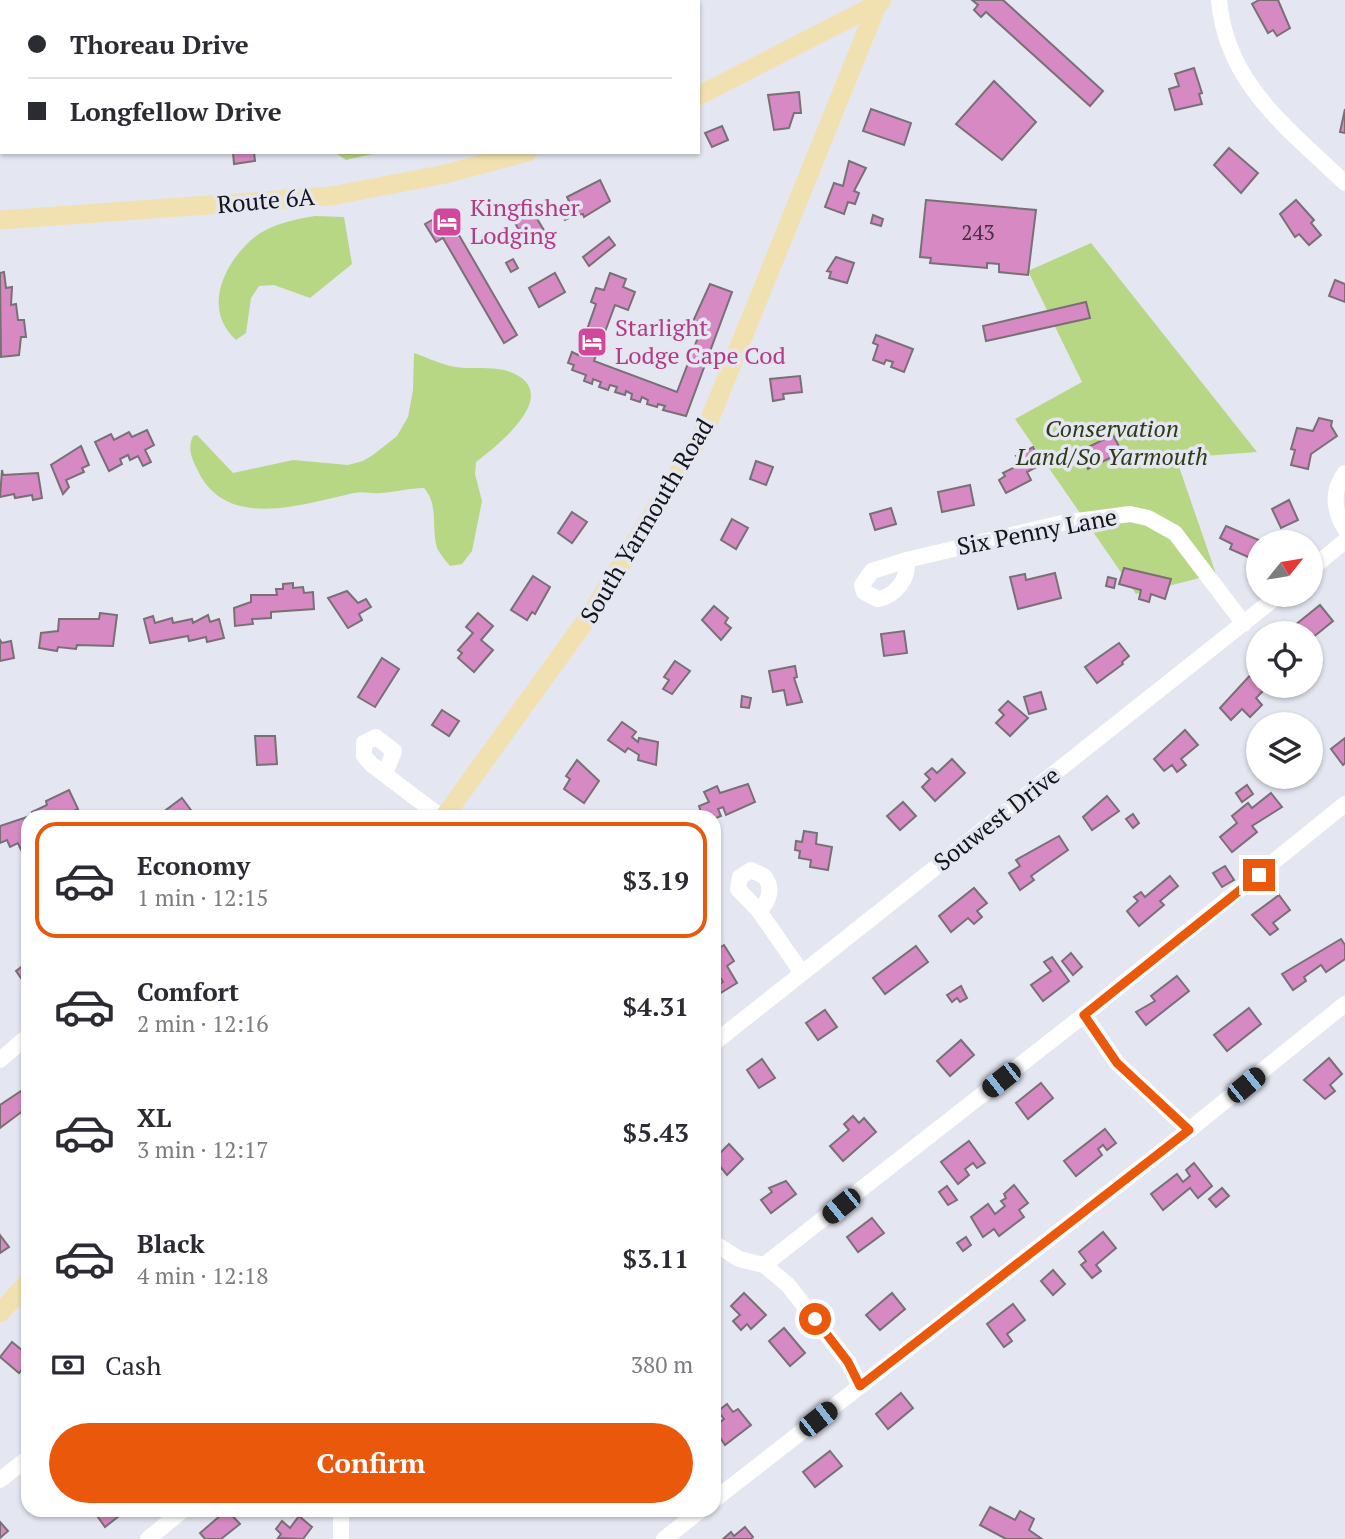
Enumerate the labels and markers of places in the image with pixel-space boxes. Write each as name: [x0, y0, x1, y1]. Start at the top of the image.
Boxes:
place label: Kingfisher Lodging: [470, 191, 581, 251]
hotel icon: Kingfisher Lodging: [430, 205, 464, 239]
place label: Starlight Lodge Cape Cod: [615, 311, 786, 371]
hotel icon: Starlight Lodge Cape Cod: [575, 325, 609, 359]

